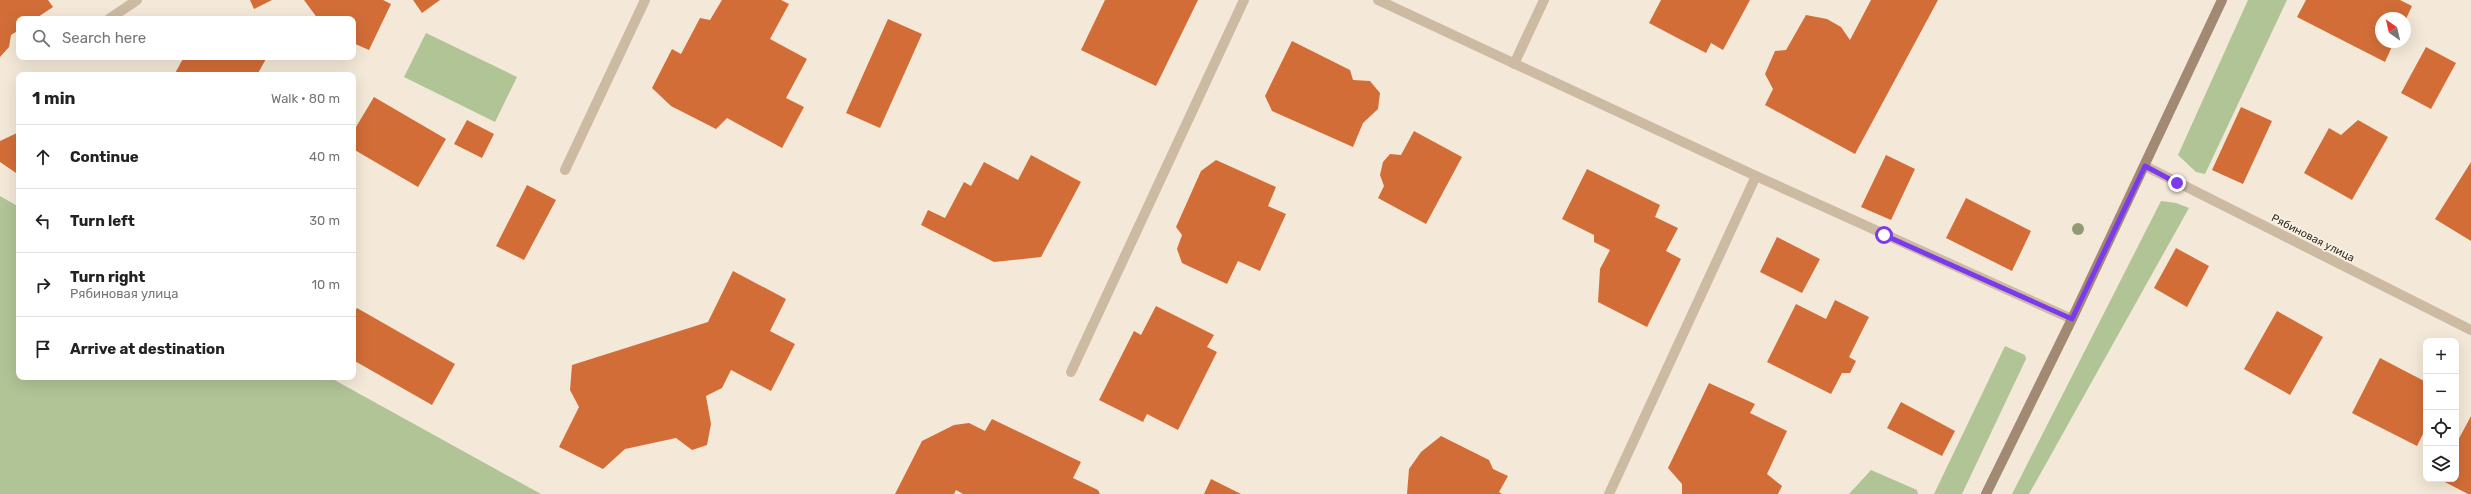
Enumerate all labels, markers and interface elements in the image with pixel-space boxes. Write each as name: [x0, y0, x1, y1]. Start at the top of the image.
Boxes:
north arrow: [2375, 12, 2411, 48]
search box: [16, 16, 356, 60]
icon: search: [30, 27, 52, 49]
text: Search here: [62, 29, 146, 47]
text: 1 min: [32, 88, 75, 108]
text: Walk · 80 m: [271, 91, 340, 106]
icon: ahead: [32, 146, 54, 168]
text: Continue: [70, 148, 139, 166]
text: 40 m: [309, 149, 340, 164]
route end: [2168, 174, 2186, 192]
icon: left: [32, 210, 54, 232]
street label: Рябиновая улица: [2269, 211, 2357, 265]
text: Turn left: [70, 212, 135, 230]
text: 30 m: [309, 213, 340, 228]
route start: [1875, 226, 1893, 244]
text: Turn right: [70, 268, 145, 286]
icon: right: [32, 274, 54, 296]
text: 10 m: [311, 277, 340, 292]
text: Рябиновая улица: [70, 286, 178, 301]
icon: arrive: [32, 338, 54, 360]
map controls: [2423, 338, 2459, 482]
button: +: [2423, 338, 2459, 374]
text: Arrive at destination: [70, 340, 225, 358]
button: −: [2423, 374, 2459, 410]
button: locate: [2423, 410, 2459, 446]
button: layers: [2423, 446, 2459, 482]

